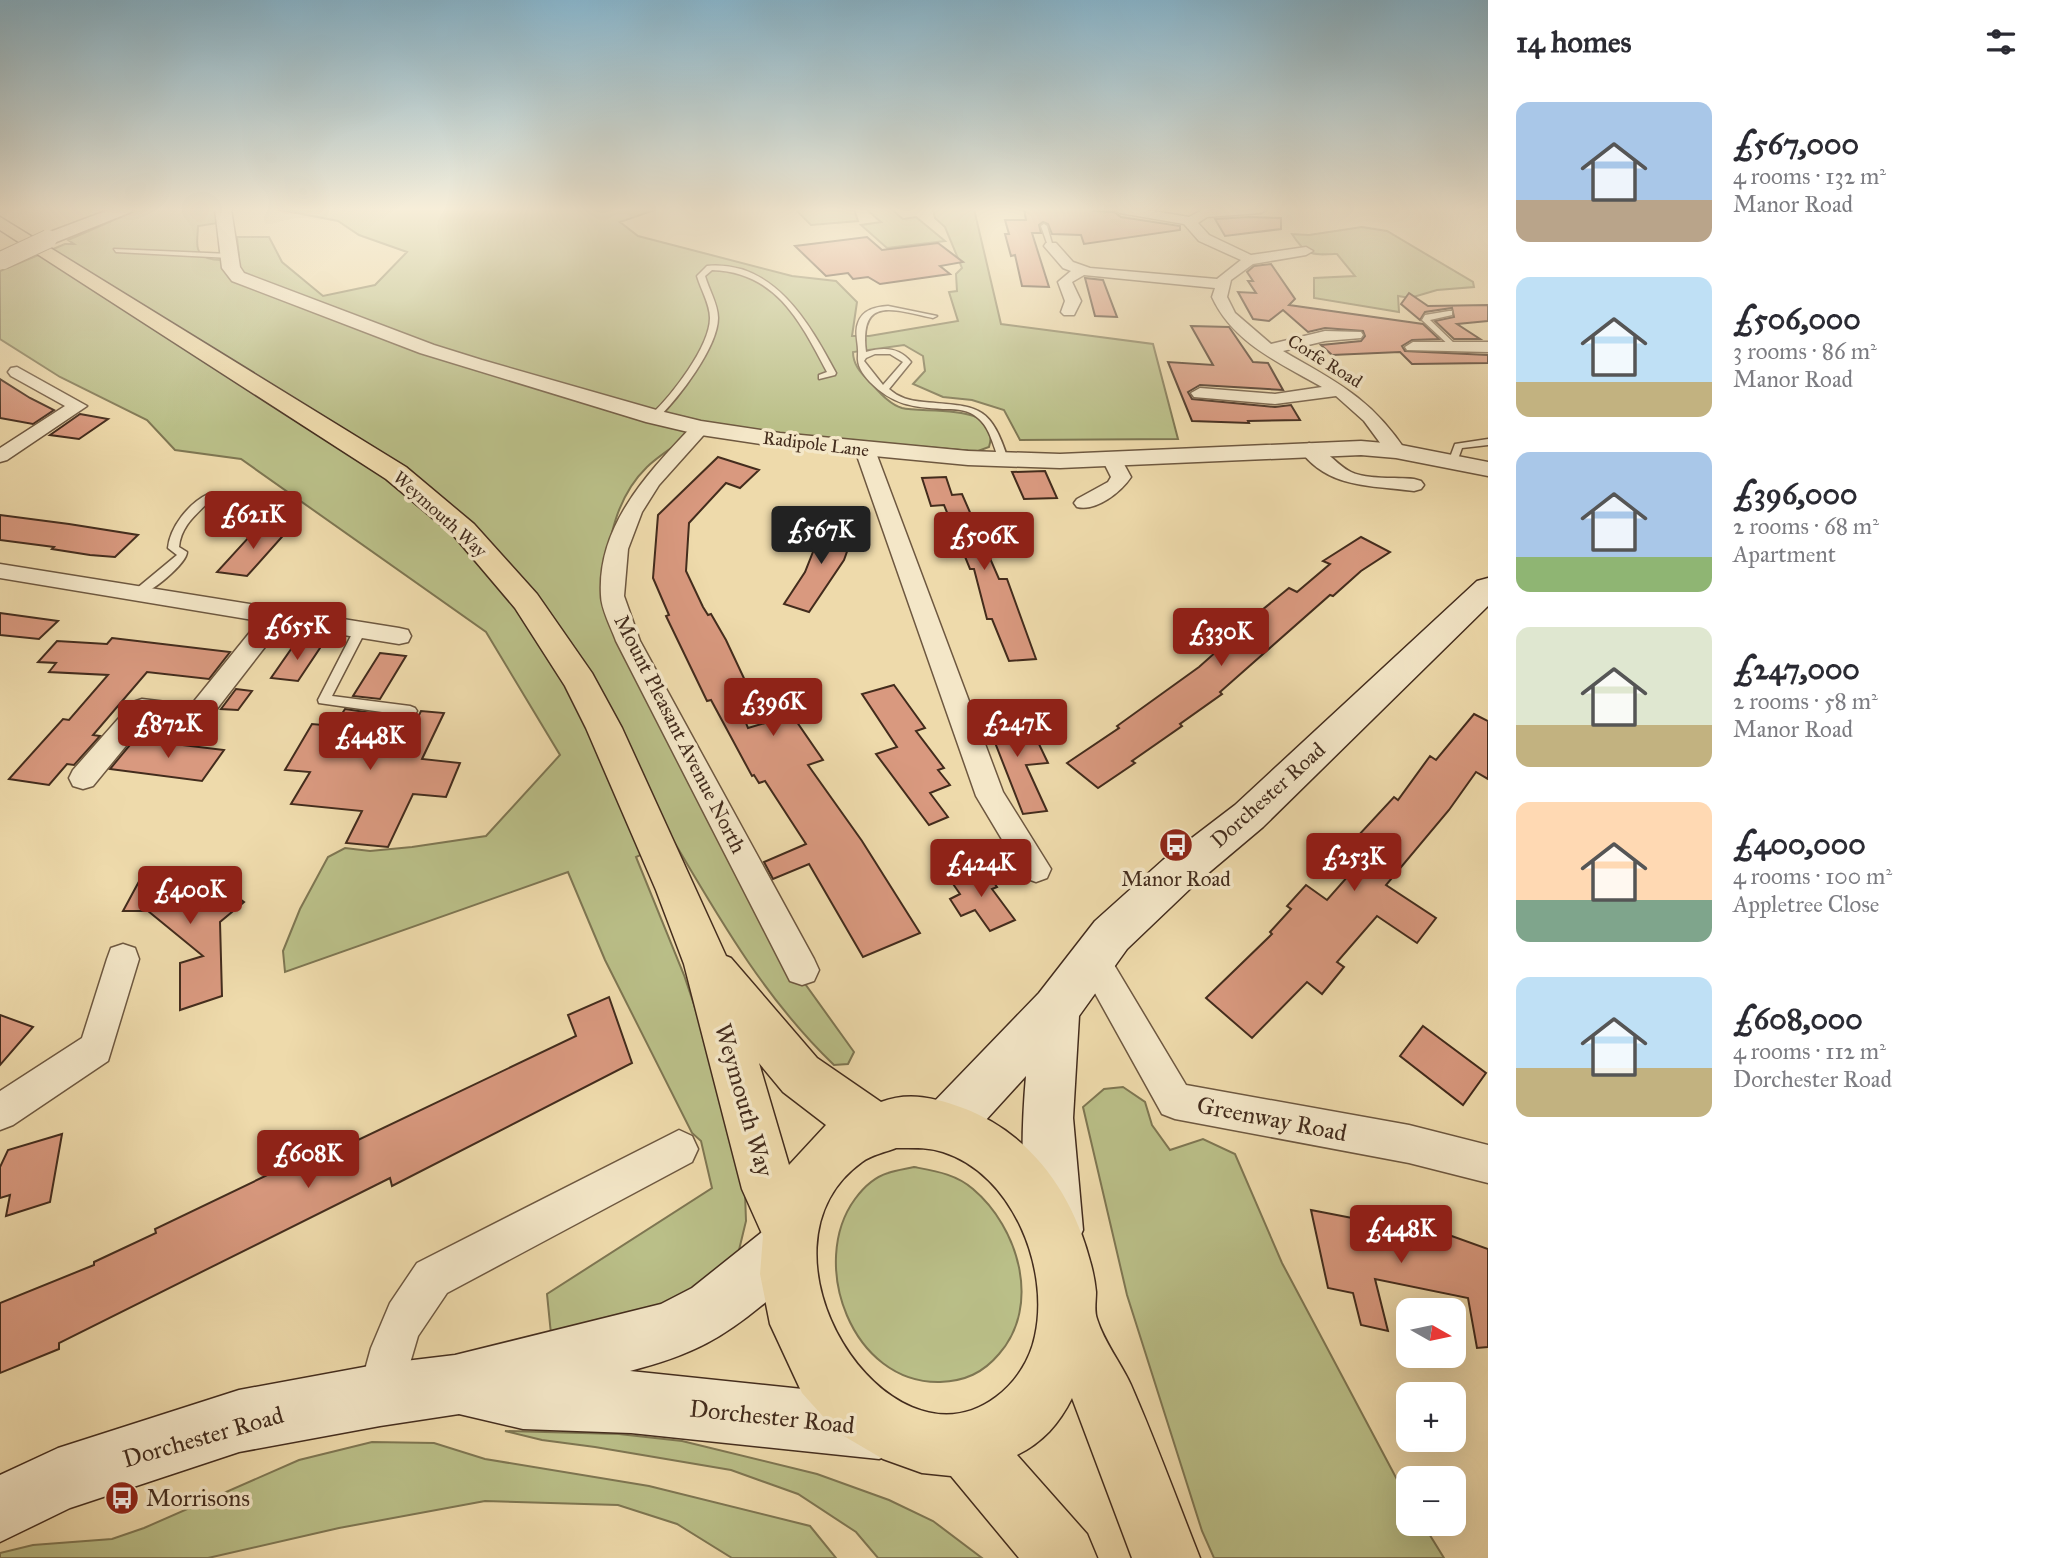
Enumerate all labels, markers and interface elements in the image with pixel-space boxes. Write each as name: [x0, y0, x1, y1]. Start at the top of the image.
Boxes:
icon: filters: [1982, 23, 2020, 61]
text: 14 homes: [1516, 24, 1631, 60]
text: £567,000: [1733, 126, 1859, 162]
icon: home: [1572, 130, 1656, 214]
text: 4 rooms · 132 m²: [1733, 162, 1886, 190]
text: Manor Road: [1733, 190, 1853, 218]
text: £506,000: [1733, 301, 1861, 337]
icon: home: [1572, 305, 1656, 389]
street label: Corfe Road: [1284, 329, 1366, 393]
text: 3 rooms · 86 m²: [1733, 337, 1877, 365]
text: Manor Road: [1733, 365, 1853, 393]
street label: Radipole Lane: [762, 427, 870, 461]
street label: Weymouth Way: [389, 466, 492, 562]
text: £396,000: [1733, 476, 1857, 512]
icon: home: [1572, 480, 1656, 564]
pin: £621K: [204, 491, 302, 551]
text: £621K: [221, 500, 285, 528]
pin: £567K: [772, 506, 870, 566]
pin: £506K: [935, 512, 1033, 572]
text: 2 rooms · 68 m²: [1733, 512, 1879, 540]
text: £567K: [787, 515, 855, 543]
text: £506K: [950, 521, 1018, 549]
text: Apartment: [1733, 540, 1836, 568]
pin: £655K: [248, 602, 346, 662]
pin: £330K: [1172, 608, 1270, 668]
street label: Mount Pleasant Avenue North: [608, 610, 752, 858]
text: £655K: [264, 611, 330, 639]
text: £330K: [1189, 617, 1253, 645]
text: £247,000: [1733, 651, 1860, 687]
icon: home: [1572, 655, 1656, 739]
pin: £396K: [724, 678, 822, 738]
text: £396K: [740, 687, 806, 715]
text: 2 rooms · 58 m²: [1733, 687, 1878, 715]
pin: £872K: [119, 700, 217, 760]
pin: £247K: [968, 700, 1066, 759]
text: £247K: [983, 708, 1051, 736]
text: £872K: [134, 709, 202, 737]
pin: £448K: [321, 712, 419, 772]
text: Manor Road: [1733, 715, 1853, 743]
text: £448K: [335, 721, 405, 749]
street label: Dorchester Road: [1205, 736, 1331, 853]
bus stop icon: Manor Road: [1157, 826, 1195, 864]
text: £400,000: [1733, 826, 1866, 862]
icon: home: [1572, 830, 1656, 914]
pin: £253K: [1305, 834, 1403, 893]
pin: £424K: [932, 839, 1030, 899]
text: £253K: [1322, 842, 1386, 870]
text: £424K: [946, 848, 1016, 876]
text: 4 rooms · 100 m²: [1733, 862, 1892, 890]
pin: £400K: [141, 866, 239, 926]
place label: Manor Road: [1121, 866, 1231, 892]
text: £400K: [154, 875, 226, 903]
text: Appletree Close: [1733, 890, 1879, 918]
text: £608,000: [1733, 1001, 1863, 1037]
icon: home: [1572, 1005, 1656, 1089]
street label: Weymouth Way: [708, 1020, 780, 1181]
text: 4 rooms · 112 m²: [1733, 1037, 1886, 1065]
text: Dorchester Road: [1733, 1065, 1892, 1093]
street label: Greenway Road: [1194, 1090, 1350, 1148]
pin: £608K: [259, 1130, 357, 1190]
text: £608K: [273, 1139, 343, 1167]
pin: £448K: [1352, 1206, 1450, 1265]
text: £448K: [1366, 1214, 1436, 1242]
north arrow: [1396, 1298, 1466, 1368]
map controls: [1396, 1298, 1466, 1536]
button: +: [1396, 1382, 1466, 1452]
street label: Dorchester Road: [688, 1393, 856, 1441]
street label: Dorchester Road: [119, 1400, 287, 1474]
button: −: [1396, 1466, 1466, 1536]
bus stop icon: Morrisons: [103, 1479, 141, 1517]
place label: Morrisons: [146, 1483, 250, 1513]

